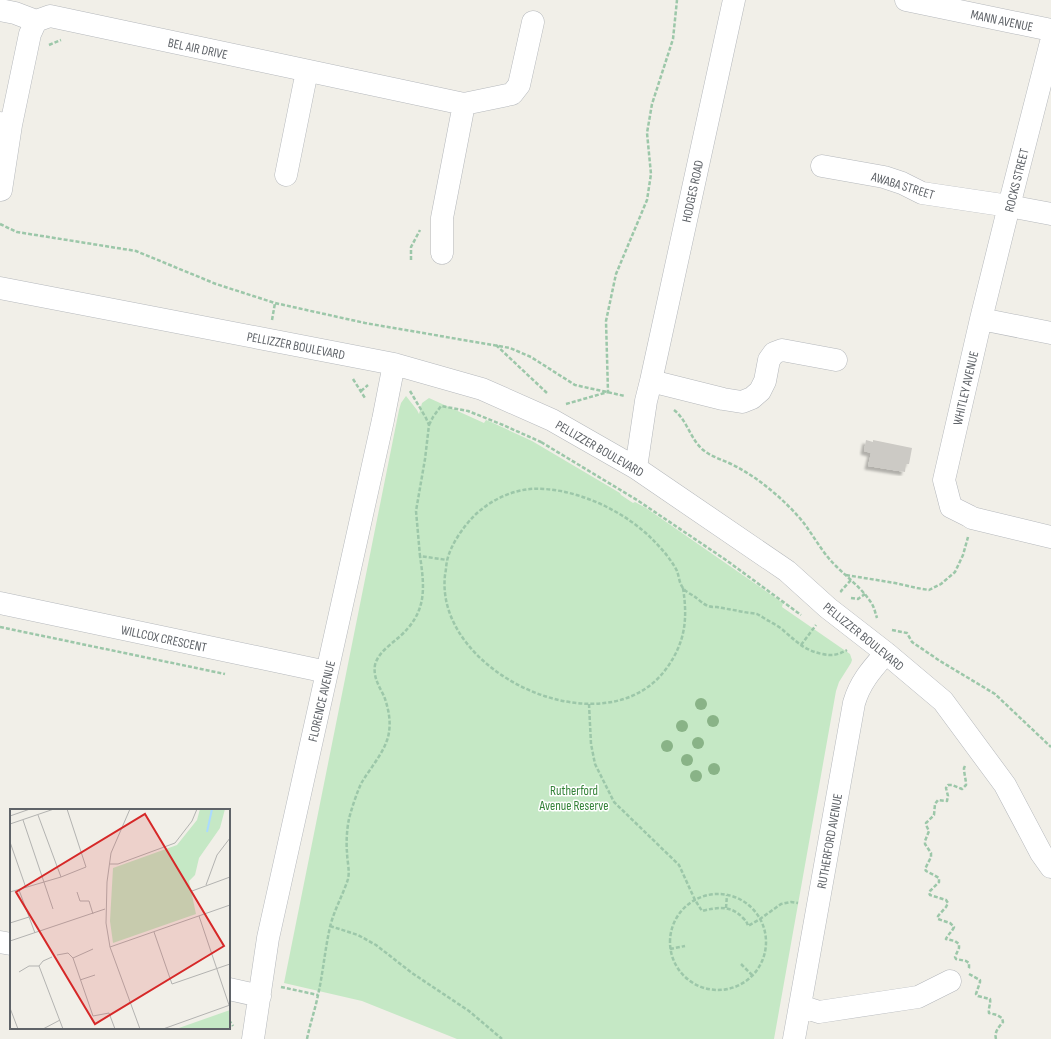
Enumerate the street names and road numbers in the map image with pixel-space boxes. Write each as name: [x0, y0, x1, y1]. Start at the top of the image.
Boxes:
street label: MANN AVENUE: [969, 7, 1034, 35]
street label: BEL AIR DRIVE: [167, 35, 229, 63]
street label: ROCKS STREET: [1001, 147, 1033, 214]
street label: HODGES ROAD: [679, 159, 707, 224]
street label: AWABA STREET: [868, 168, 936, 203]
street label: PELLIZZER BOULEVARD: [245, 329, 346, 363]
street label: WHITLEY AVENUE: [950, 350, 982, 427]
street label: PELLIZZER BOULEVARD: [552, 417, 647, 481]
street label: PELLIZZER BOULEVARD: [820, 599, 907, 674]
street label: WILLCOX CRESCENT: [119, 622, 208, 656]
street label: FLORENCE AVENUE: [305, 659, 339, 743]
street label: RUTHERFORD AVENUE: [814, 792, 846, 890]

